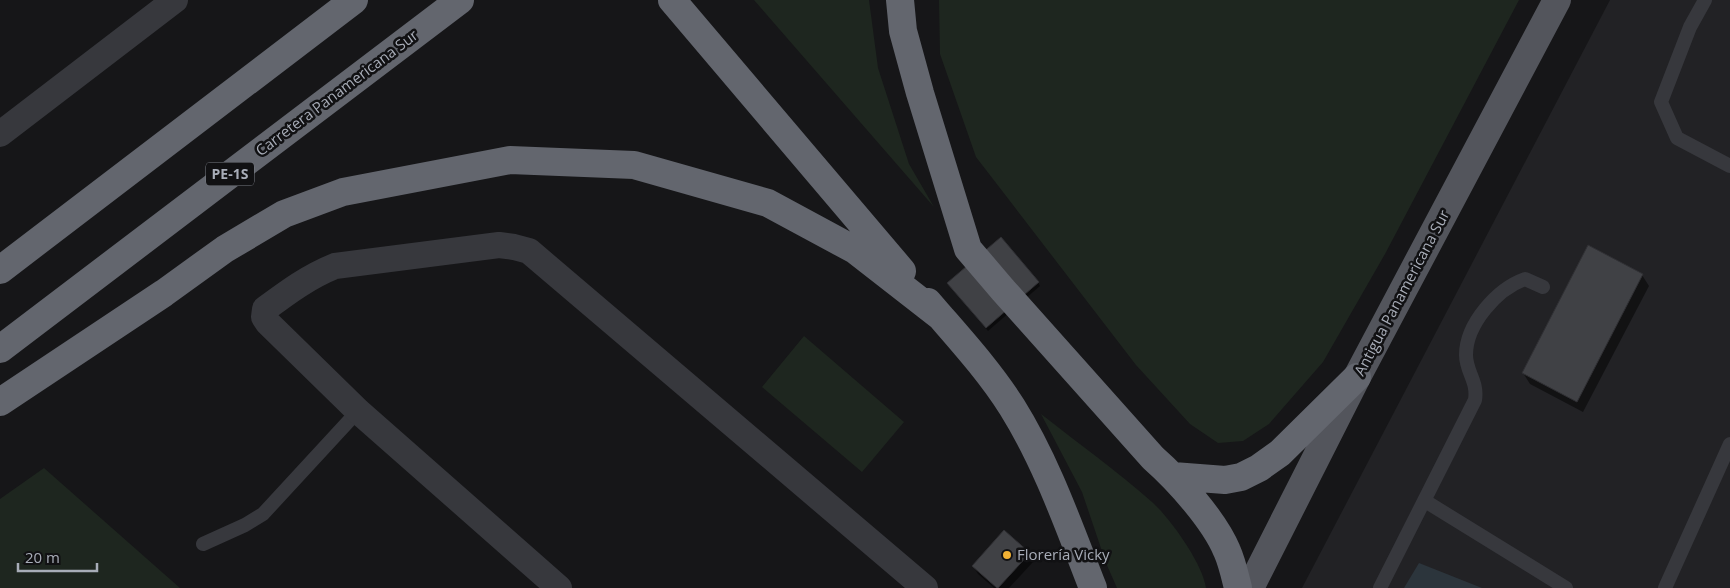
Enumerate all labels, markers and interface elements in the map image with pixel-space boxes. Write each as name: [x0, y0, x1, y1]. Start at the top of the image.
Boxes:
street label: Carretera Panamericana Sur: [251, 25, 422, 160]
road number: PE-1S: [206, 162, 254, 185]
street label: Antigua Panamericana Sur: [1349, 206, 1453, 379]
scale bar: [18, 540, 96, 572]
place label: Florería Vicky: [1017, 544, 1110, 564]
text: 20 m: [25, 547, 60, 567]
marker: Florería Vicky: [1001, 549, 1013, 561]

